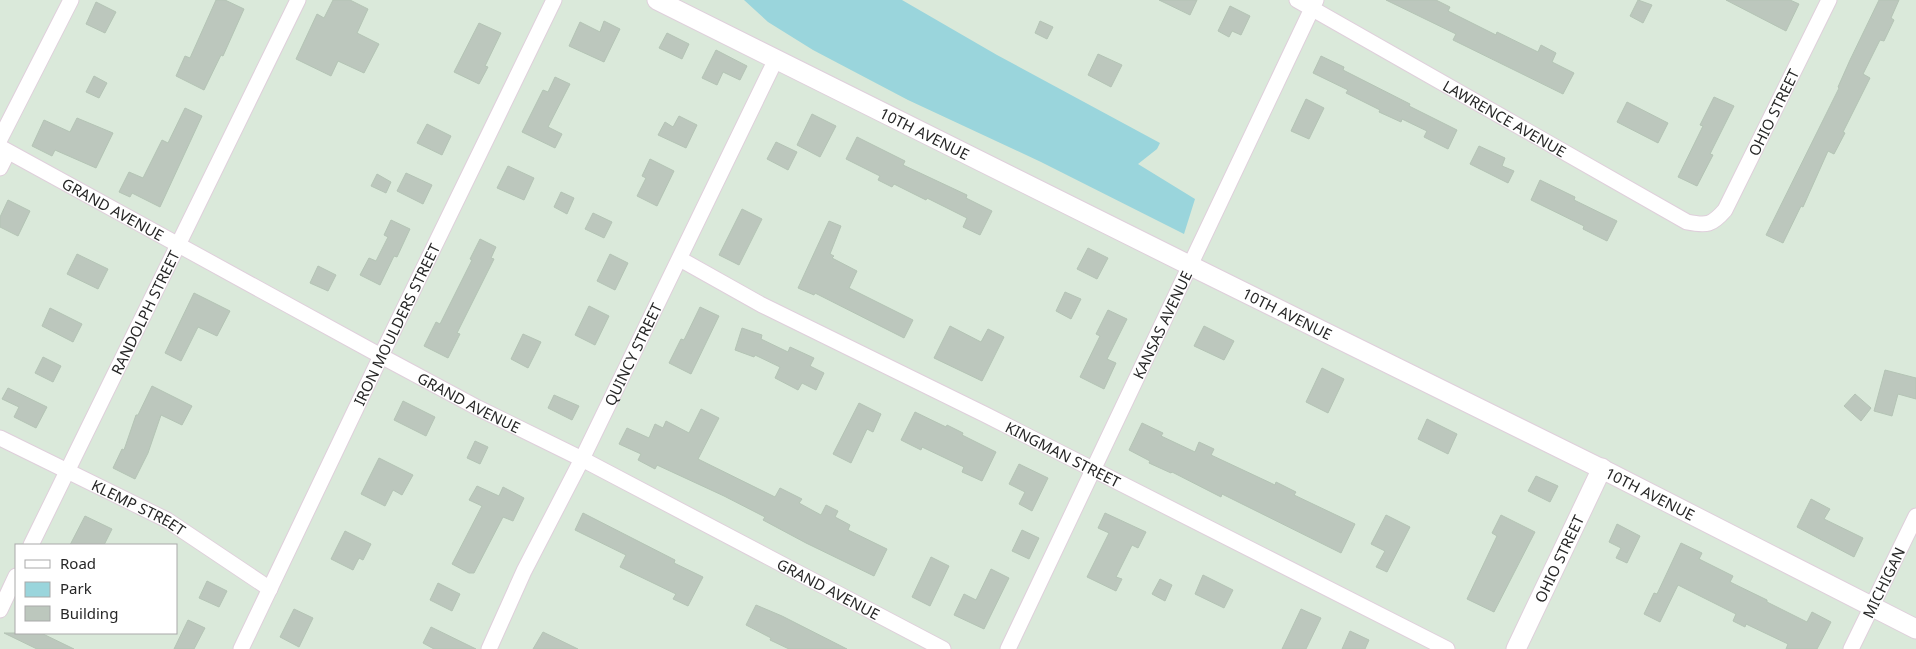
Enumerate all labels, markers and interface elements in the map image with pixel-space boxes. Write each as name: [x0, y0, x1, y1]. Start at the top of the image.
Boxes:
street label: OHIO STREET: [1743, 65, 1804, 159]
street label: LAWRENCE AVENUE: [1439, 75, 1570, 161]
street label: 10TH AVENUE: [876, 103, 973, 164]
street label: GRAND AVENUE: [59, 173, 168, 245]
street label: IRON MOULDERS STREET: [349, 240, 444, 409]
street label: RANDOLPH STREET: [106, 246, 184, 378]
street label: KANSAS AVENUE: [1128, 267, 1196, 382]
street label: 10TH AVENUE: [1239, 283, 1336, 344]
street label: QUINCY STREET: [599, 299, 667, 409]
street label: GRAND AVENUE: [414, 367, 524, 437]
street label: KINGMAN STREET: [1002, 417, 1124, 492]
street label: 10TH AVENUE: [1602, 462, 1698, 525]
street label: KLEMP STREET: [88, 475, 190, 540]
street label: OHIO STREET: [1530, 511, 1589, 606]
legend: [15, 544, 178, 634]
street label: MICHIGAN: [1858, 544, 1909, 621]
text: Road: [60, 553, 96, 573]
street label: GRAND AVENUE: [774, 554, 883, 624]
text: Park: [60, 578, 92, 598]
text: Building: [60, 603, 118, 623]

